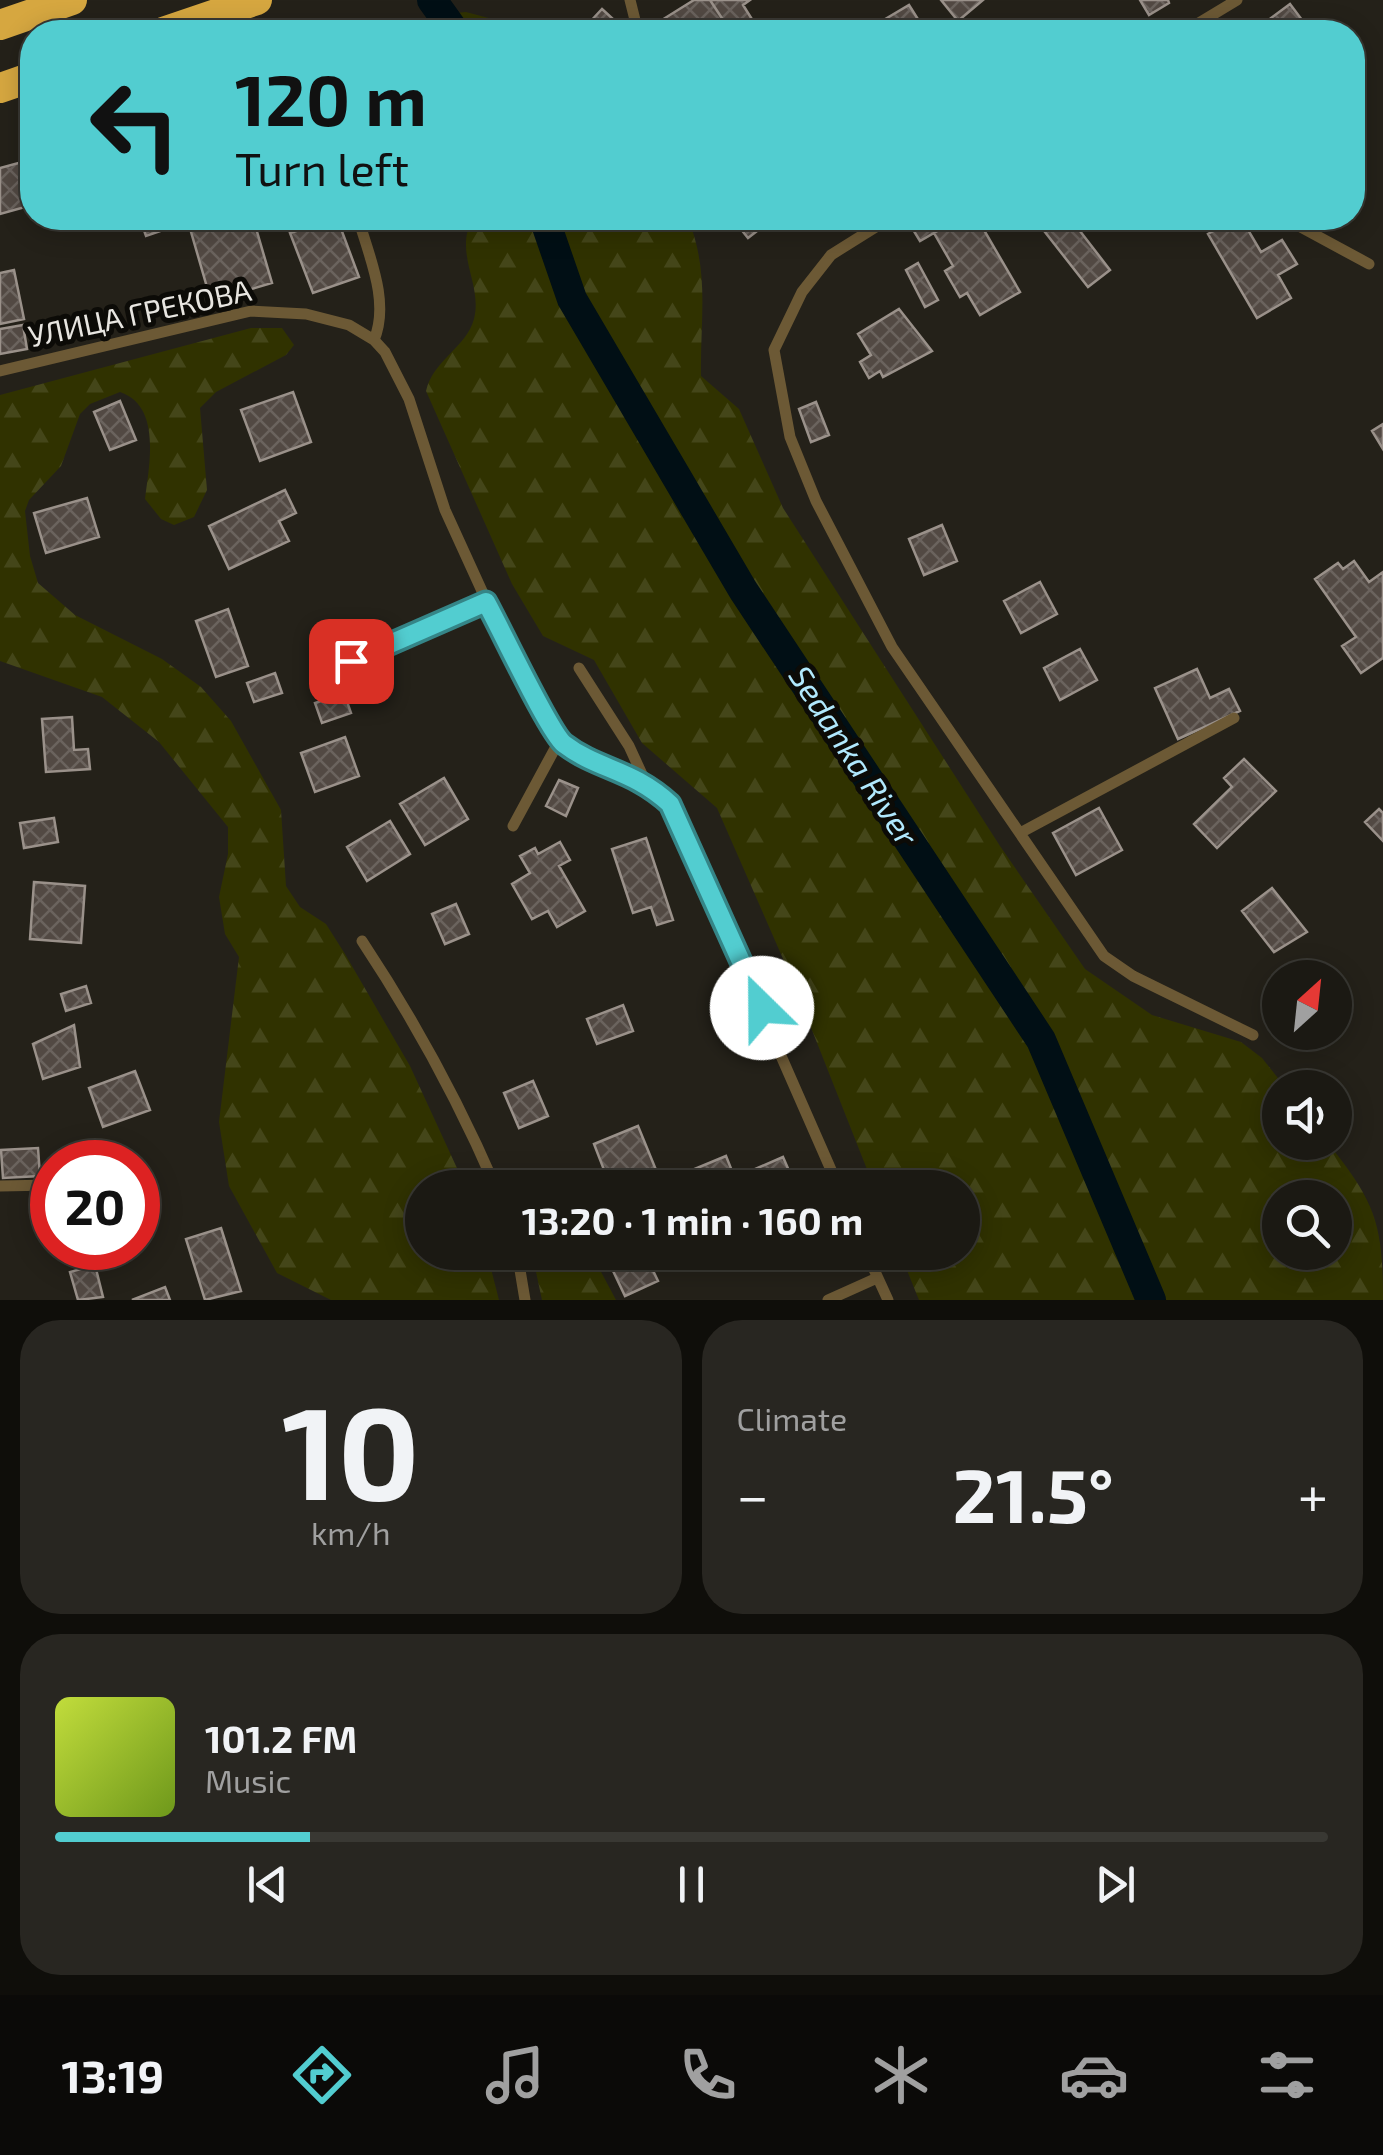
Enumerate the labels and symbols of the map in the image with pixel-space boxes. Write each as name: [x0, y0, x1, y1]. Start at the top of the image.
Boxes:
street label: УЛИЦА ГРЕКОВА: [25, 271, 255, 353]
pin: [309, 619, 394, 704]
water label: Sedanka River: [782, 658, 928, 853]
position arrow: [710, 956, 814, 1060]
north arrow: [1262, 960, 1352, 1050]
speed limit sign: 20: [30, 1140, 160, 1270]

